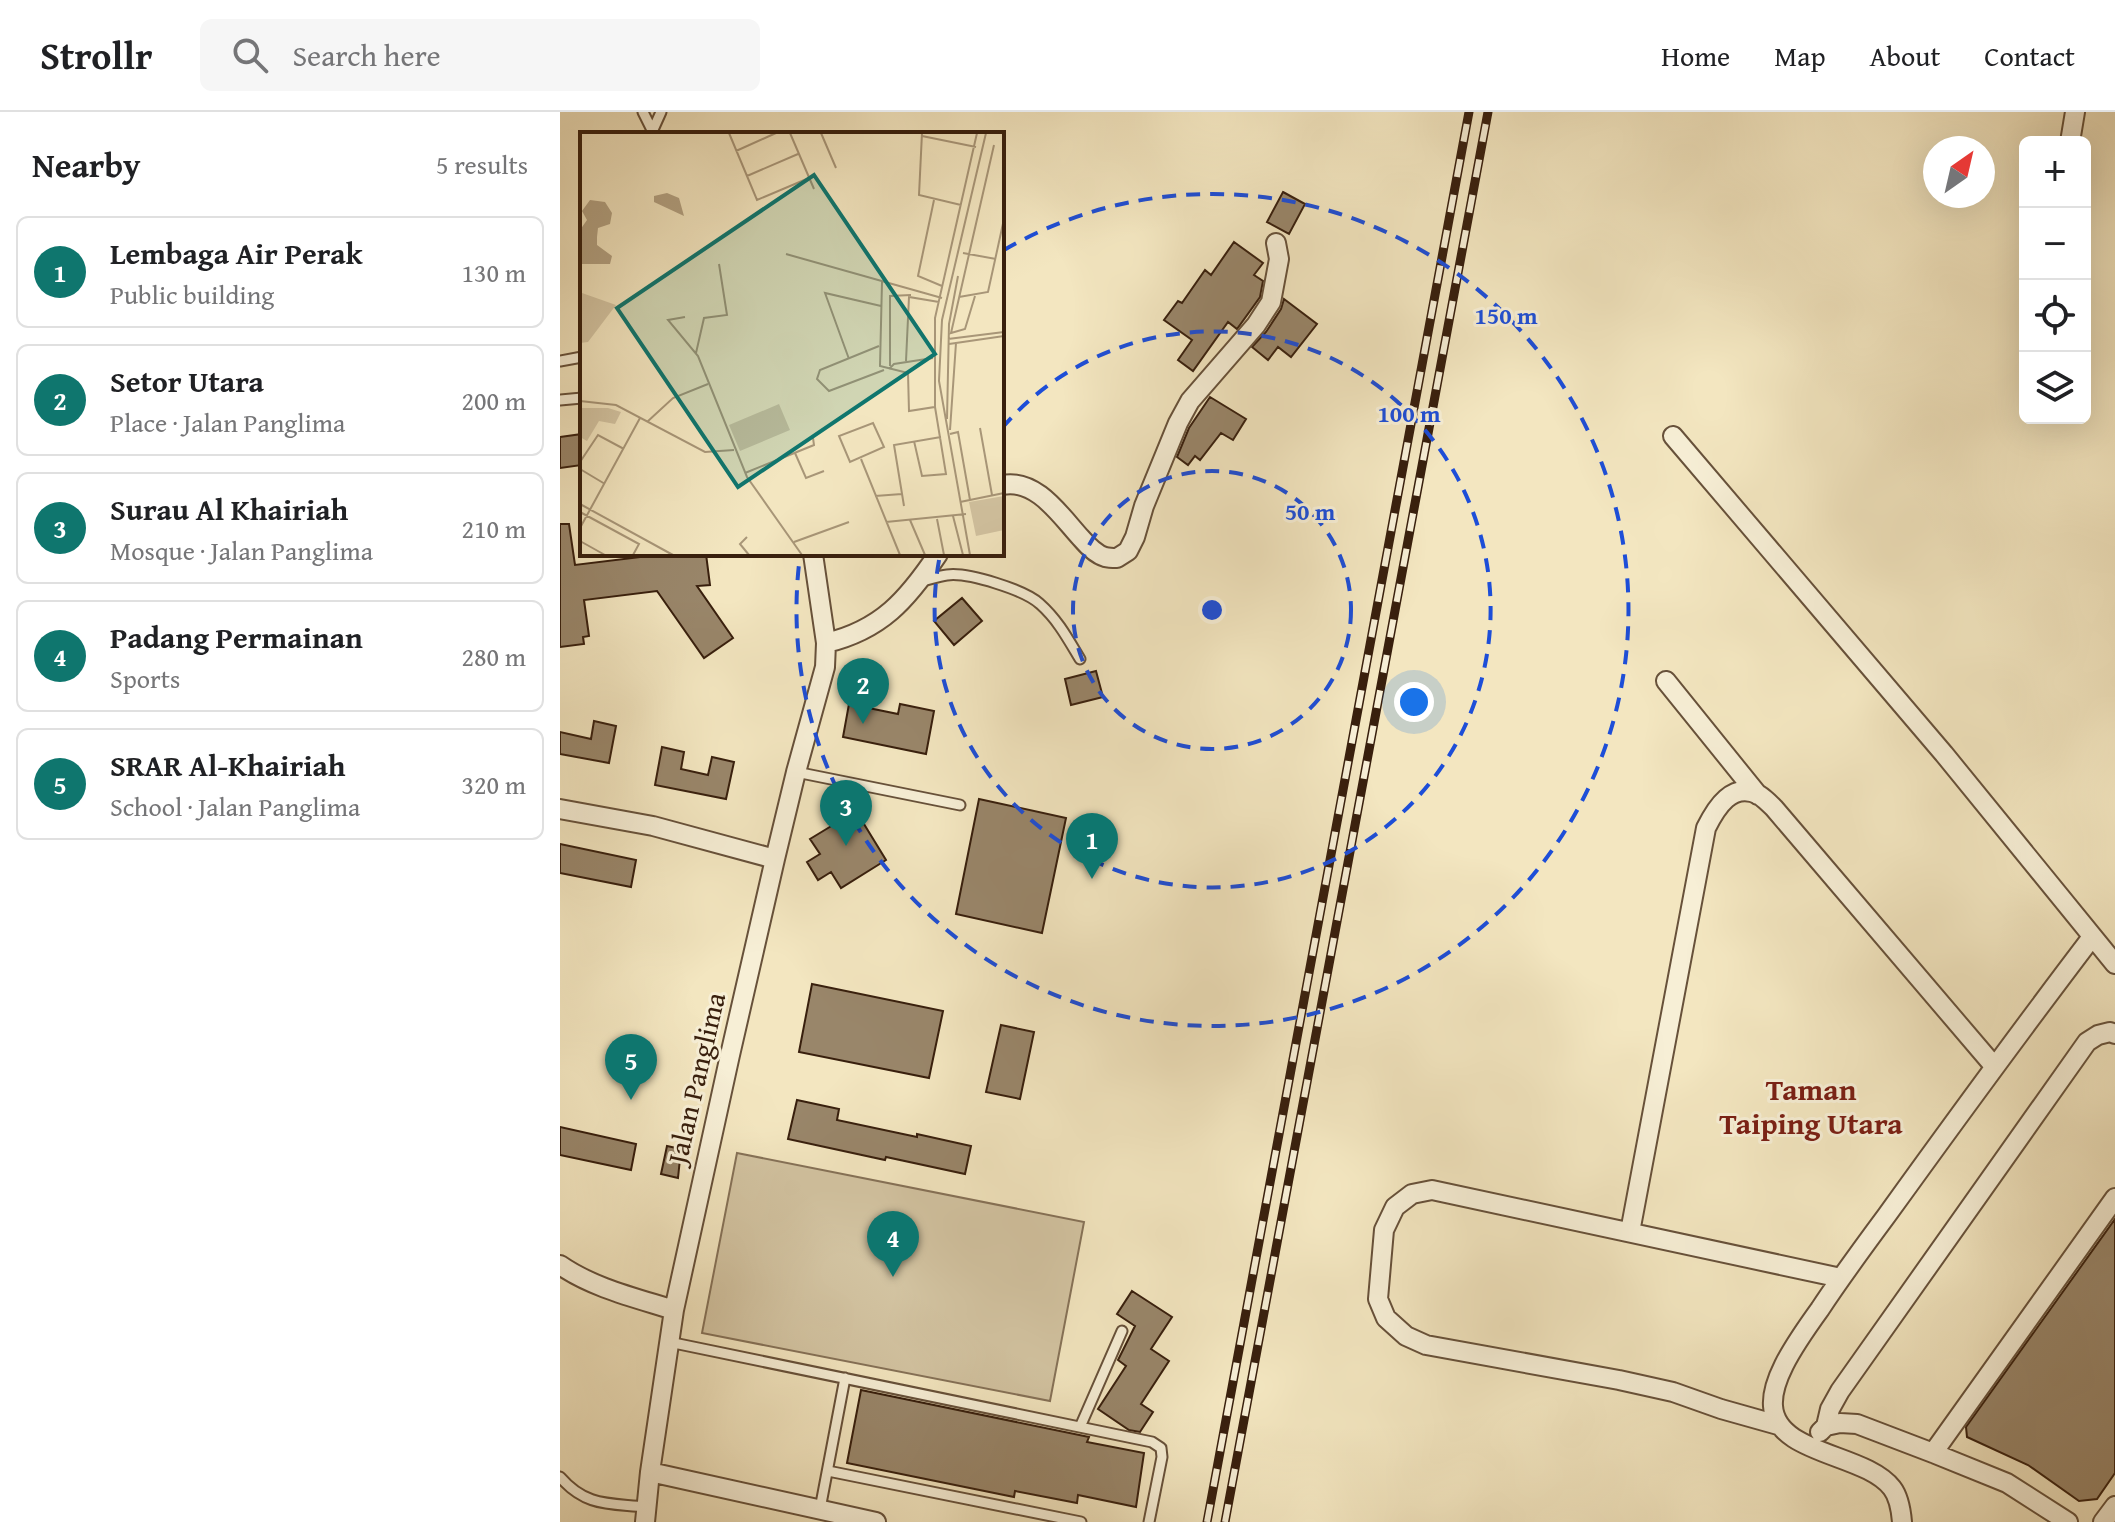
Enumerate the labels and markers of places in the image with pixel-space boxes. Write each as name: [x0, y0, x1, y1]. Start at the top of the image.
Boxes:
centre of rings: [1198, 596, 1226, 624]
pin: 2: [837, 658, 889, 724]
pin: 3: [820, 780, 872, 846]
pin: 1: [1066, 813, 1118, 879]
pin: 5: [605, 1034, 657, 1100]
pin: 4: [867, 1211, 919, 1277]

